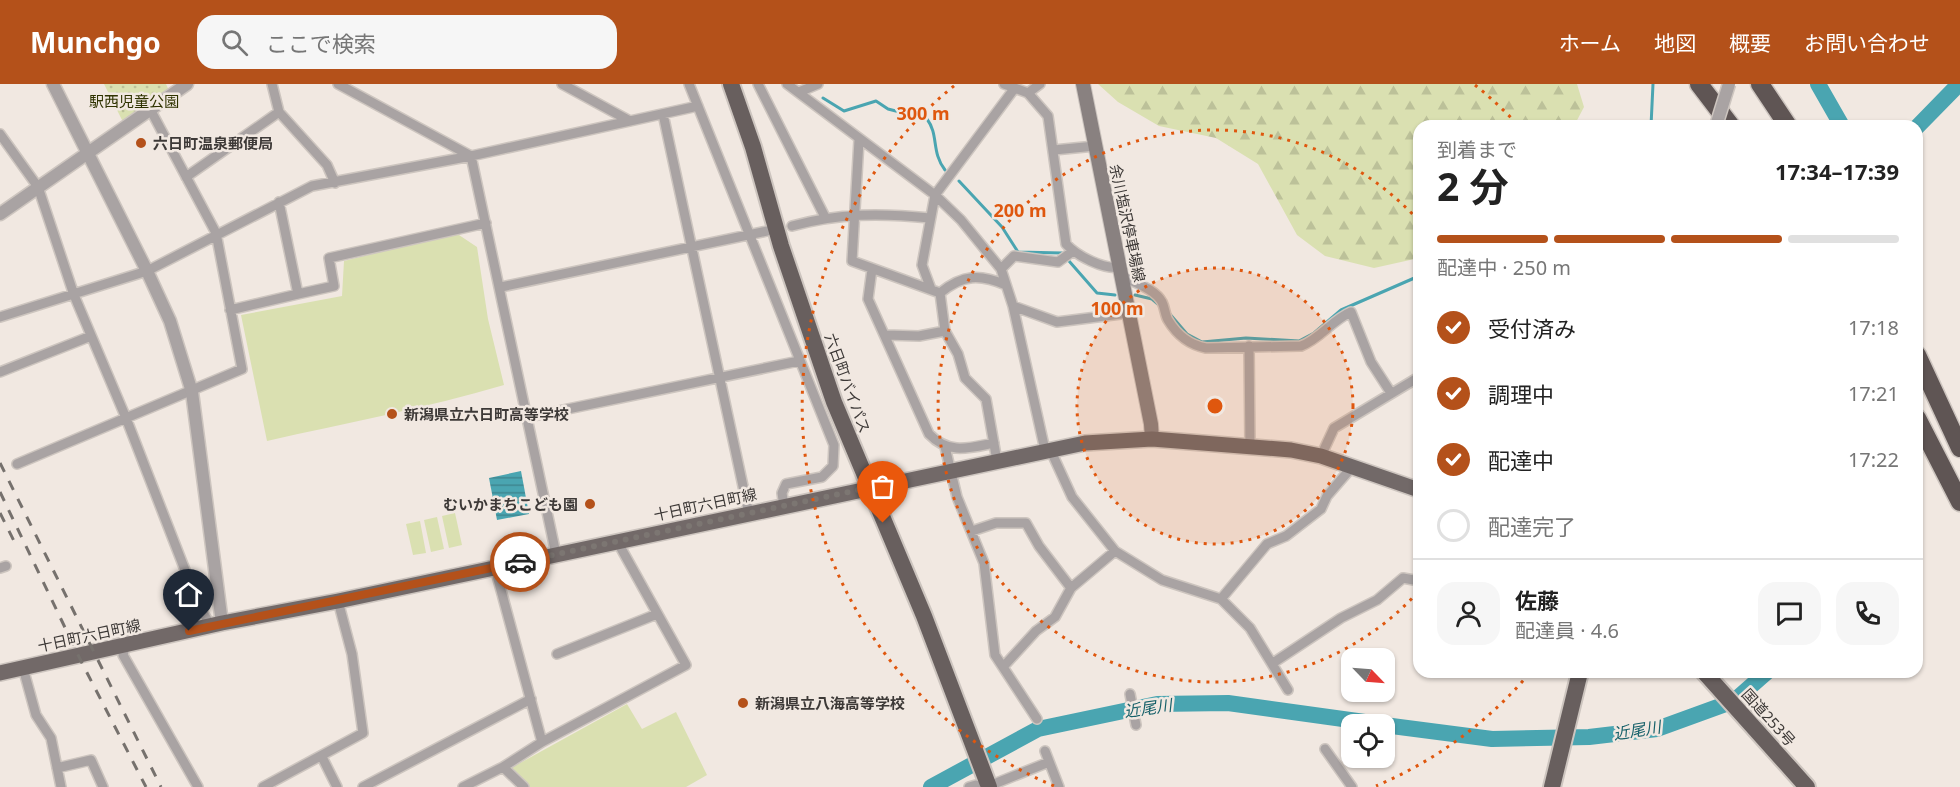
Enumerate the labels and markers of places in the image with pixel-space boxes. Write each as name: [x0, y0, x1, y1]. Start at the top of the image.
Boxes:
place label: 六日町温泉郵便局: [153, 133, 273, 153]
marker: 六日町温泉郵便局: [134, 136, 148, 150]
centre of rings: [1205, 396, 1225, 416]
place label: 新潟県立六日町高等学校: [404, 404, 569, 424]
marker: 新潟県立六日町高等学校: [385, 407, 399, 421]
pin: [857, 461, 908, 523]
place label: むいかまちこども園: [443, 494, 578, 514]
marker: むいかまちこども園: [583, 497, 597, 511]
pin: [163, 569, 214, 631]
place label: 新潟県立八海高等学校: [755, 693, 905, 713]
marker: 新潟県立八海高等学校: [736, 696, 750, 710]

